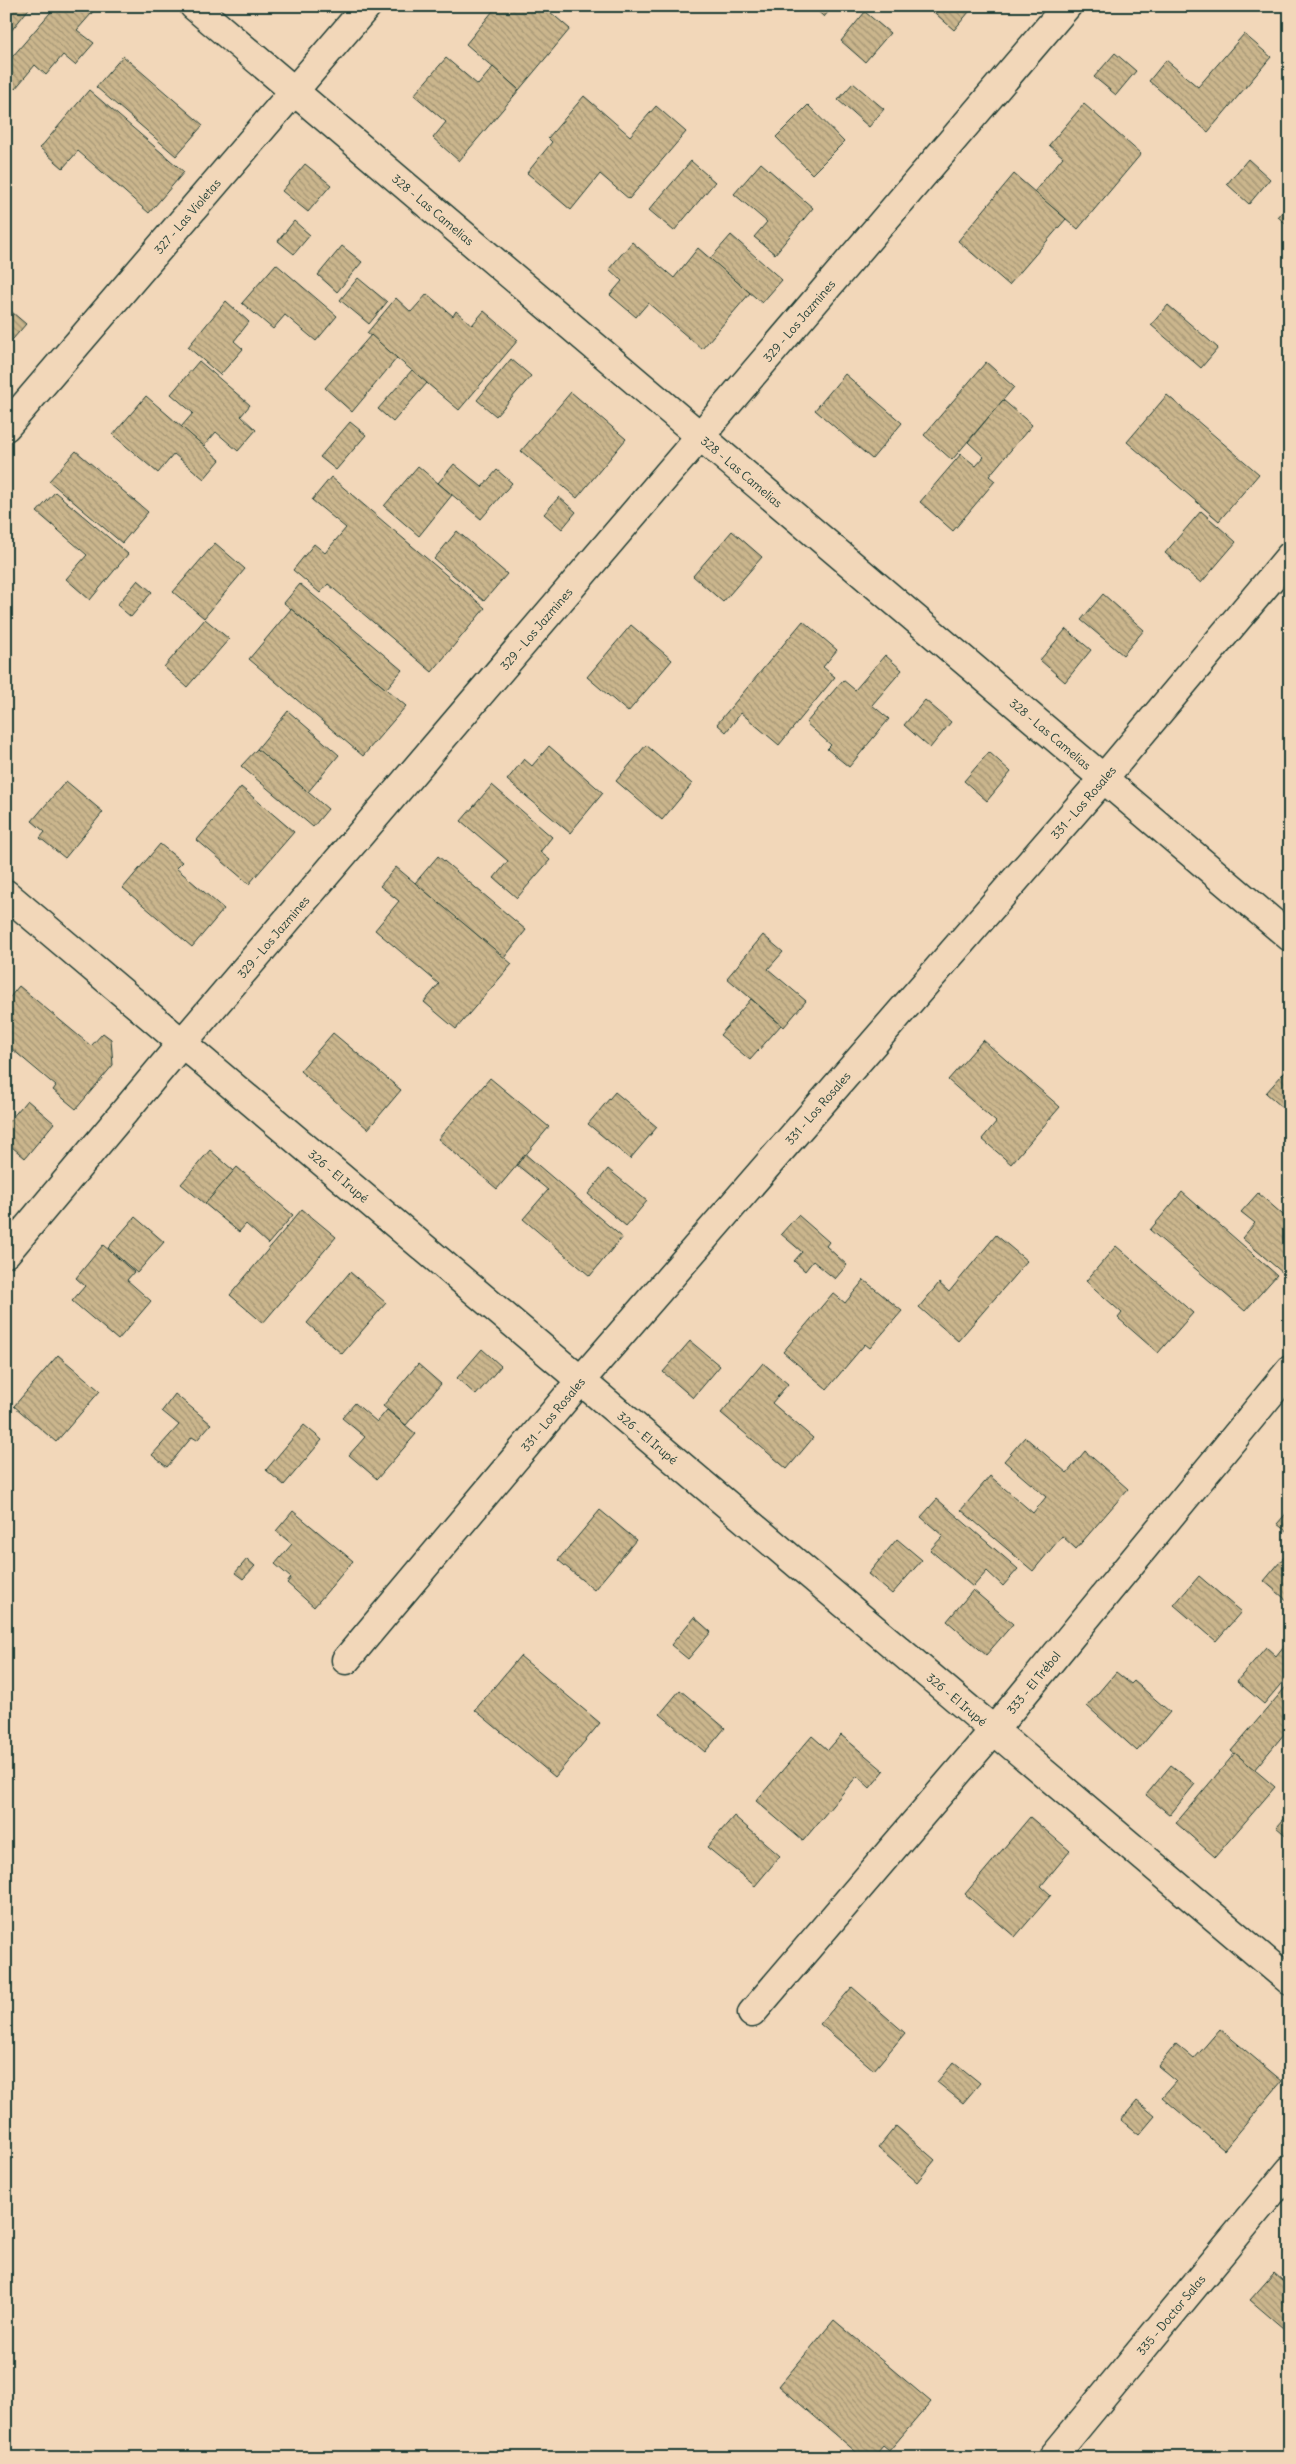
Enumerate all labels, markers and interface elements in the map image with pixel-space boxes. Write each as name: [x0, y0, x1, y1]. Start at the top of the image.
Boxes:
street label: 328 - Las Camelias: [389, 170, 477, 248]
street label: 327 - Las Violetas: [151, 175, 223, 257]
street label: 329 - Los Jazmines: [759, 276, 838, 365]
street label: 328 - Las Camelias: [698, 433, 786, 510]
street label: 329 - Los Jazmines: [497, 584, 575, 673]
street label: 328 - Las Camelias: [1007, 695, 1094, 772]
street label: 331 - Los Rosales: [1047, 762, 1119, 842]
street label: 329 - Los Jazmines: [234, 892, 312, 981]
street label: 331 - Los Rosales: [782, 1068, 853, 1147]
street label: 326 - El Irupé: [306, 1146, 372, 1205]
street label: 331 - Los Rosales: [517, 1374, 588, 1454]
street label: 326 - El Irupé: [615, 1408, 681, 1467]
street label: 333 - El Trébol: [1003, 1648, 1063, 1717]
street label: 326 - El Irupé: [924, 1669, 990, 1729]
street label: 335 - Doctor Salas: [1133, 2271, 1208, 2358]

